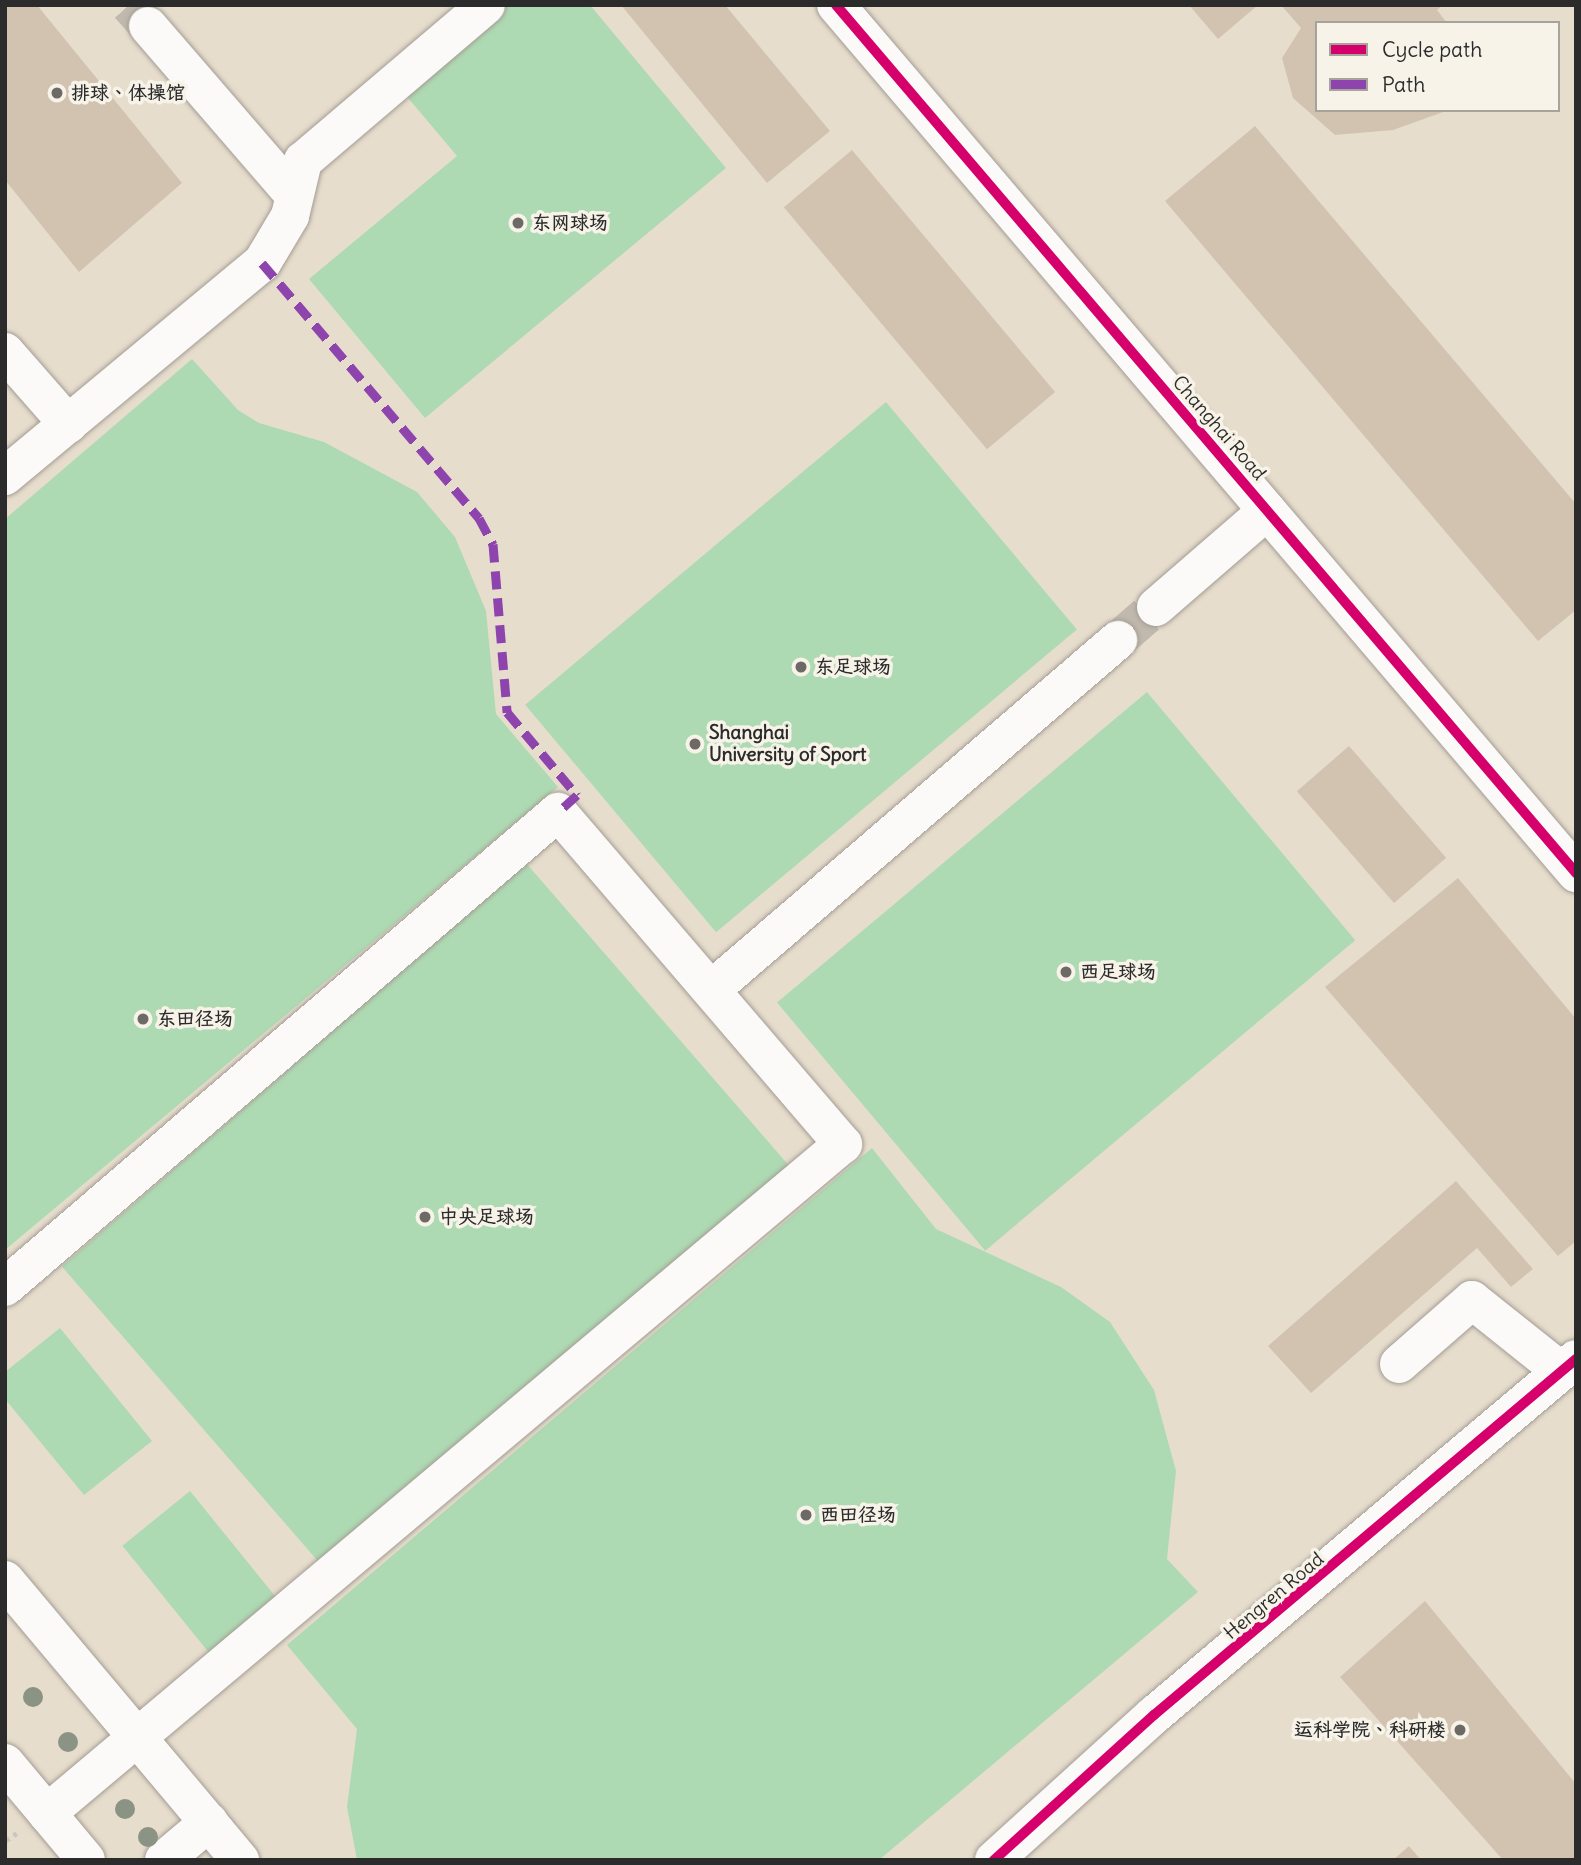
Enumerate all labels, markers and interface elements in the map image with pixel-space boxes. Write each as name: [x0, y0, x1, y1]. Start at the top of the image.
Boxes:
legend: [1315, 21, 1560, 112]
text: Cycle path: [1382, 36, 1482, 63]
text: Path: [1382, 71, 1425, 98]
place label: 排球、体操馆: [71, 82, 185, 104]
marker: 排球、体操馆: [49, 85, 65, 101]
place label: 东网球场: [532, 212, 608, 234]
marker: 东网球场: [510, 215, 526, 231]
street label: Changhai Road: [1167, 371, 1271, 485]
place label: 东足球场: [815, 656, 891, 678]
marker: 东足球场: [793, 659, 809, 675]
place label: Shanghai University of Sport: [709, 722, 866, 766]
marker: Shanghai University of Sport: [687, 736, 703, 752]
place label: 西足球场: [1080, 961, 1156, 983]
marker: 西足球场: [1058, 964, 1074, 980]
place label: 东田径场: [157, 1008, 233, 1030]
marker: 东田径场: [135, 1011, 151, 1027]
place label: 中央足球场: [439, 1206, 534, 1228]
marker: 中央足球场: [417, 1209, 433, 1225]
place label: 西田径场: [820, 1504, 896, 1526]
marker: 西田径场: [798, 1507, 814, 1523]
street label: Hengren Road: [1220, 1548, 1328, 1644]
place label: 运科学院、科研楼: [1294, 1719, 1446, 1741]
marker: 运科学院、科研楼: [1452, 1722, 1468, 1738]

